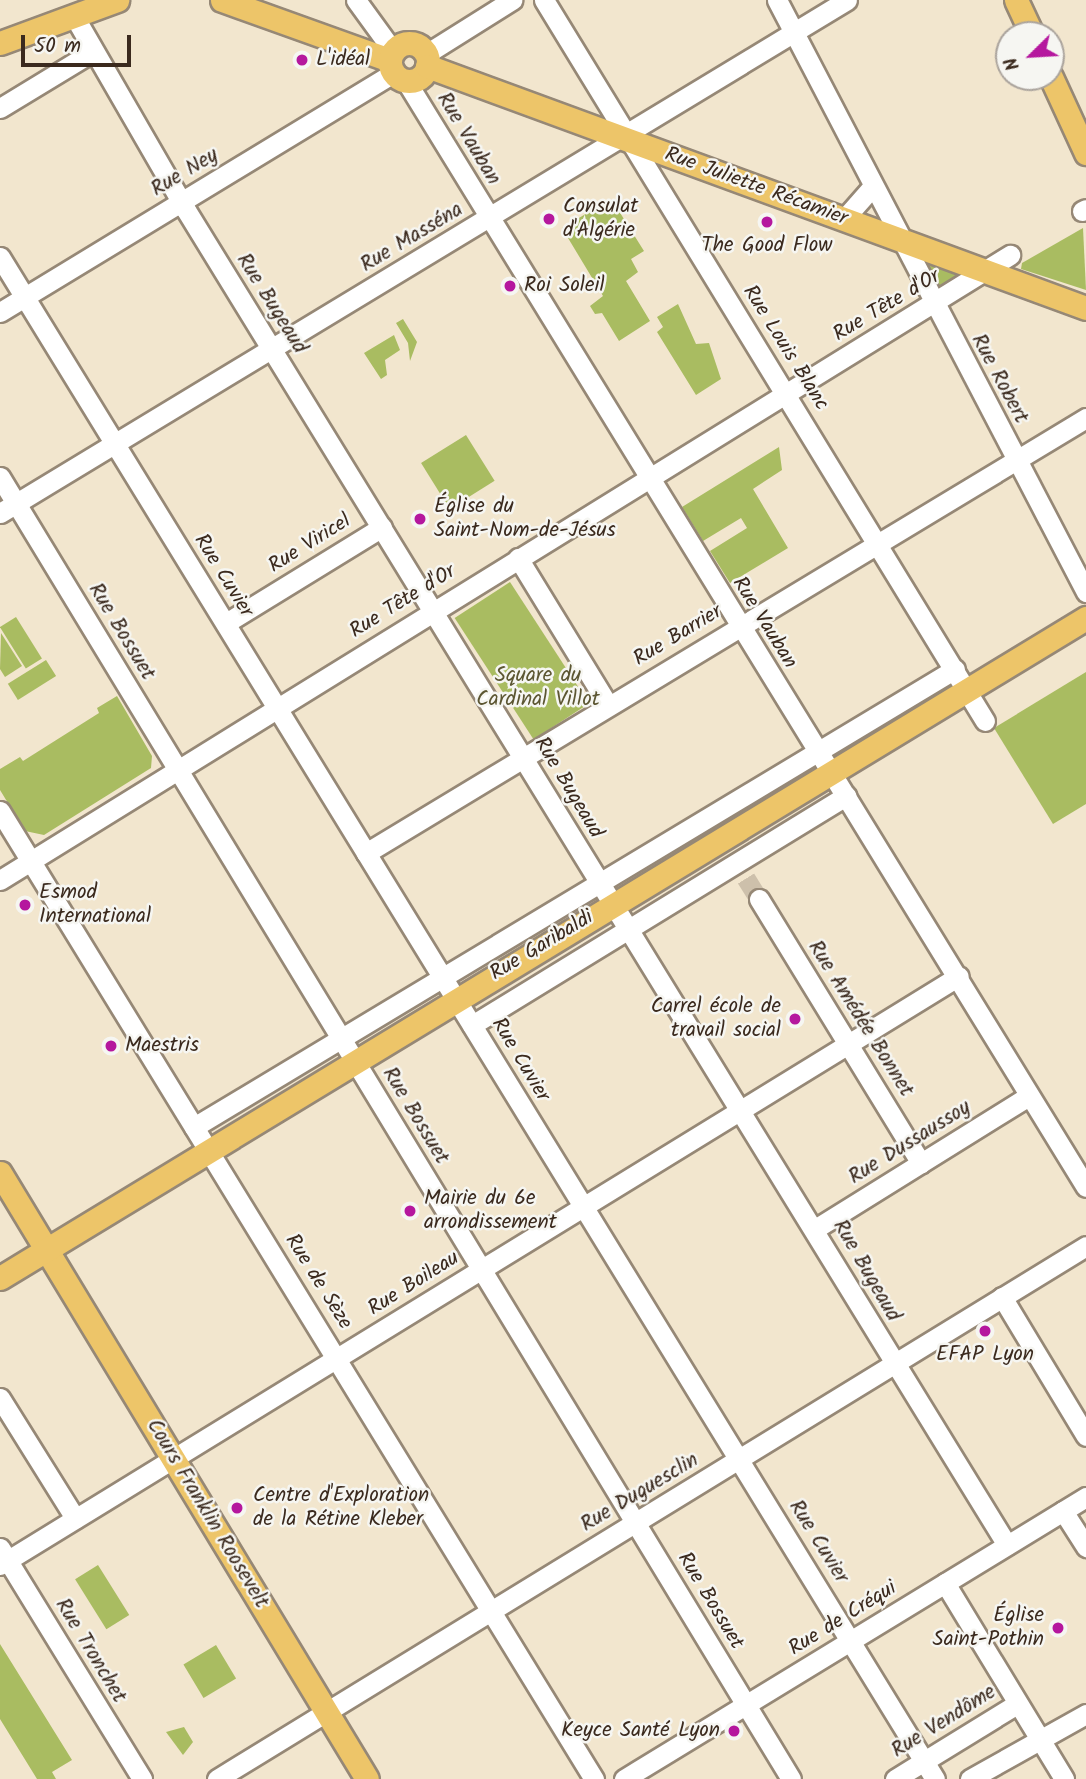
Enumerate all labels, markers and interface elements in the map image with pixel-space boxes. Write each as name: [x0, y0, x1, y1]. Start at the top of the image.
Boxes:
scale bar: [24, 21, 135, 65]
north arrow: [995, 21, 1065, 91]
text: 50 m: [34, 30, 81, 63]
place label: L'idéal: [316, 47, 370, 73]
marker: L'idéal: [294, 52, 310, 68]
text: N: [996, 52, 1029, 75]
street label: Rue Vauban: [431, 88, 505, 190]
street label: Rue Juliette Récamier: [661, 142, 851, 232]
street label: Rue Ney: [147, 143, 223, 203]
place label: Consulat d'Algérie: [563, 194, 638, 244]
street label: Rue Masséna: [356, 198, 468, 278]
marker: Consulat d'Algérie: [541, 211, 557, 227]
marker: The Good Flow: [759, 214, 775, 230]
place label: The Good Flow: [702, 233, 832, 259]
street label: Rue Bugeaud: [230, 249, 312, 359]
street label: Rue Tête d'Or: [829, 264, 945, 348]
place label: Roi Soleil: [524, 273, 605, 299]
marker: Roi Soleil: [502, 278, 518, 294]
street label: Rue Louis Blanc: [737, 281, 833, 415]
street label: Rue Robert: [965, 330, 1033, 428]
place label: Église du Saint-Nom-de-Jésus: [434, 494, 616, 544]
street label: Rue Viricel: [264, 509, 356, 579]
marker: Église du Saint-Nom-de-Jésus: [412, 511, 428, 527]
street label: Rue Cuvier: [188, 530, 258, 622]
street label: Rue Tête d'Or: [345, 560, 461, 644]
street label: Rue Vauban: [726, 572, 802, 674]
street label: Rue Bossuet: [82, 579, 160, 685]
street label: Rue Barrier: [629, 600, 727, 672]
park label: Square du Cardinal Villot: [476, 663, 600, 713]
street label: Rue Bugeaud: [528, 733, 608, 843]
place label: Esmod International: [39, 880, 151, 930]
marker: Esmod International: [17, 897, 33, 913]
street label: Rue Garibaldi: [486, 905, 598, 987]
street label: Rue Amédée Bonnet: [802, 936, 918, 1102]
place label: Carrel école de travail social: [651, 994, 781, 1044]
marker: Carrel école de travail social: [787, 1011, 803, 1027]
street label: Rue Cuvier: [485, 1014, 555, 1106]
place label: Maestris: [125, 1033, 199, 1059]
marker: Maestris: [103, 1038, 119, 1054]
street label: Rue Bossuet: [376, 1063, 454, 1169]
street label: Rue Dussaussoy: [844, 1095, 976, 1191]
place label: Mairie du 6e arrondissement: [424, 1186, 557, 1236]
marker: Mairie du 6e arrondissement: [402, 1203, 418, 1219]
street label: Rue Bugeaud: [827, 1216, 905, 1326]
street label: Rue de Sèze: [279, 1230, 357, 1334]
street label: Rue Boileau: [364, 1246, 464, 1322]
marker: EFAP Lyon: [977, 1323, 993, 1339]
place label: EFAP Lyon: [936, 1342, 1034, 1368]
street label: Cours Franklin Roosevelt: [140, 1415, 274, 1613]
street label: Rue Duguesclin: [576, 1448, 704, 1538]
place label: Centre d'Exploration de la Rétine Kleber: [253, 1483, 429, 1533]
street label: Rue Cuvier: [783, 1496, 853, 1588]
marker: Centre d'Exploration de la Rétine Kleber: [227, 1498, 247, 1518]
street label: Rue Bossuet: [671, 1548, 749, 1654]
street label: Rue de Créqui: [784, 1576, 902, 1662]
street label: Rue Tronchet: [49, 1594, 131, 1708]
place label: Église Saint-Pothin: [933, 1603, 1044, 1653]
marker: Église Saint-Pothin: [1050, 1620, 1066, 1636]
street label: Rue Vendôme: [887, 1680, 1001, 1764]
place label: Keyce Santé Lyon: [561, 1718, 720, 1744]
marker: Keyce Santé Lyon: [726, 1723, 742, 1739]

